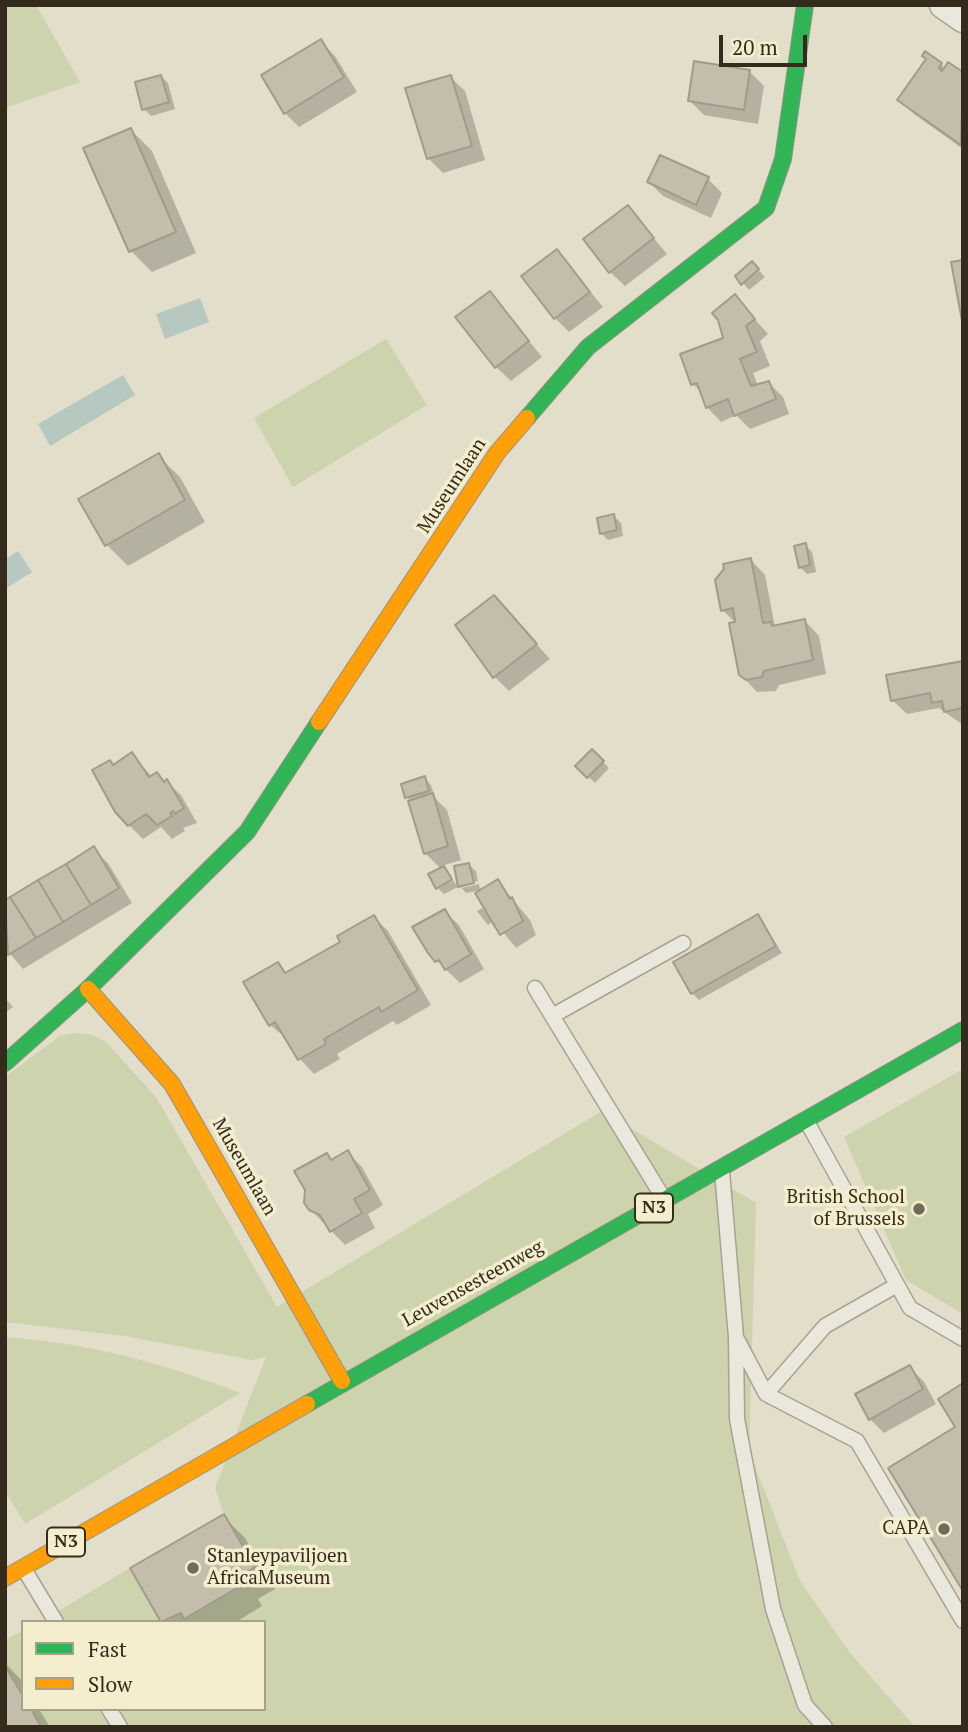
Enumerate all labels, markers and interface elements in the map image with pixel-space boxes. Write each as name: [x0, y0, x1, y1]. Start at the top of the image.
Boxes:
scale bar: [723, 21, 810, 65]
text: 20 m: [732, 33, 778, 61]
street label: Museumlaan: [413, 434, 491, 538]
street label: Museumlaan: [207, 1114, 281, 1220]
place label: British School of Brussels: [787, 1187, 905, 1231]
road number: N3: [635, 1194, 673, 1223]
marker: British School of Brussels: [911, 1201, 927, 1217]
street label: Leuvensesteenweg: [399, 1236, 547, 1332]
place label: CAPA: [882, 1518, 930, 1540]
marker: CAPA: [936, 1521, 952, 1537]
road number: N3: [47, 1527, 85, 1556]
place label: Stanleypaviljoen AfricaMuseum: [207, 1546, 348, 1590]
marker: Stanleypaviljoen AfricaMuseum: [185, 1560, 201, 1576]
legend: [21, 1620, 266, 1711]
text: Fast: [88, 1635, 127, 1663]
text: Slow: [88, 1670, 132, 1698]

